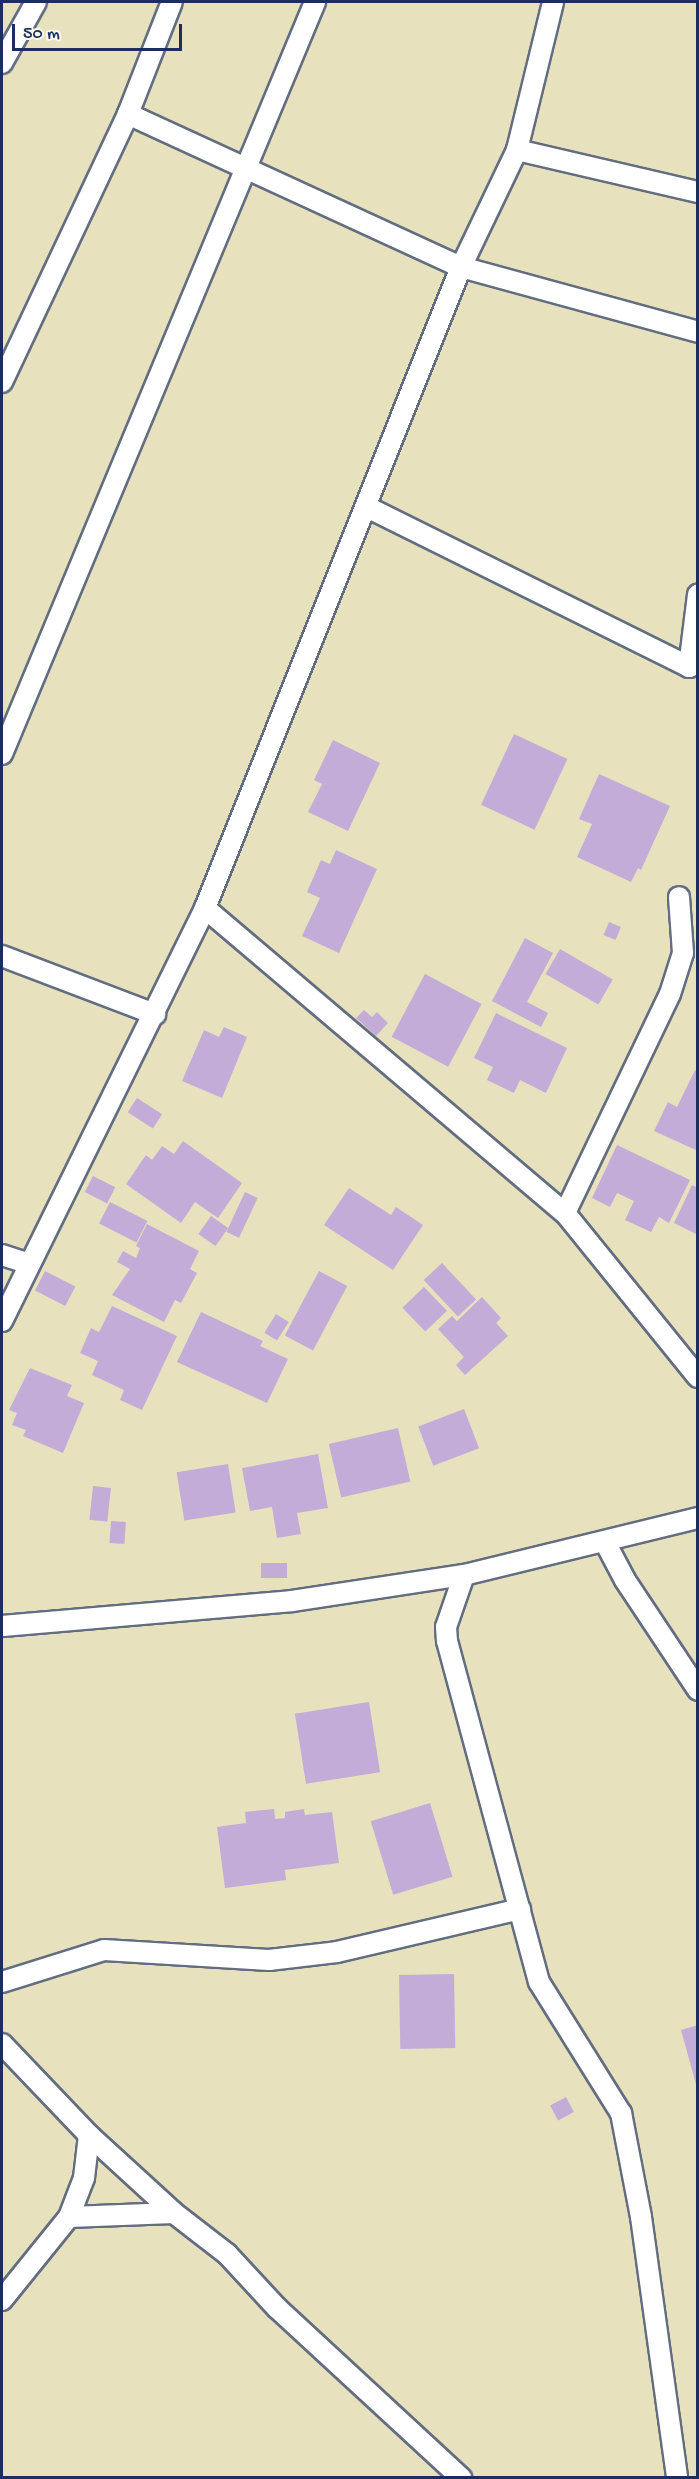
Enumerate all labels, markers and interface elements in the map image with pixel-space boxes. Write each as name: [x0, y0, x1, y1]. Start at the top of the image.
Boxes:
scale bar: [15, 12, 184, 50]
text: 50 m: [23, 24, 60, 45]

